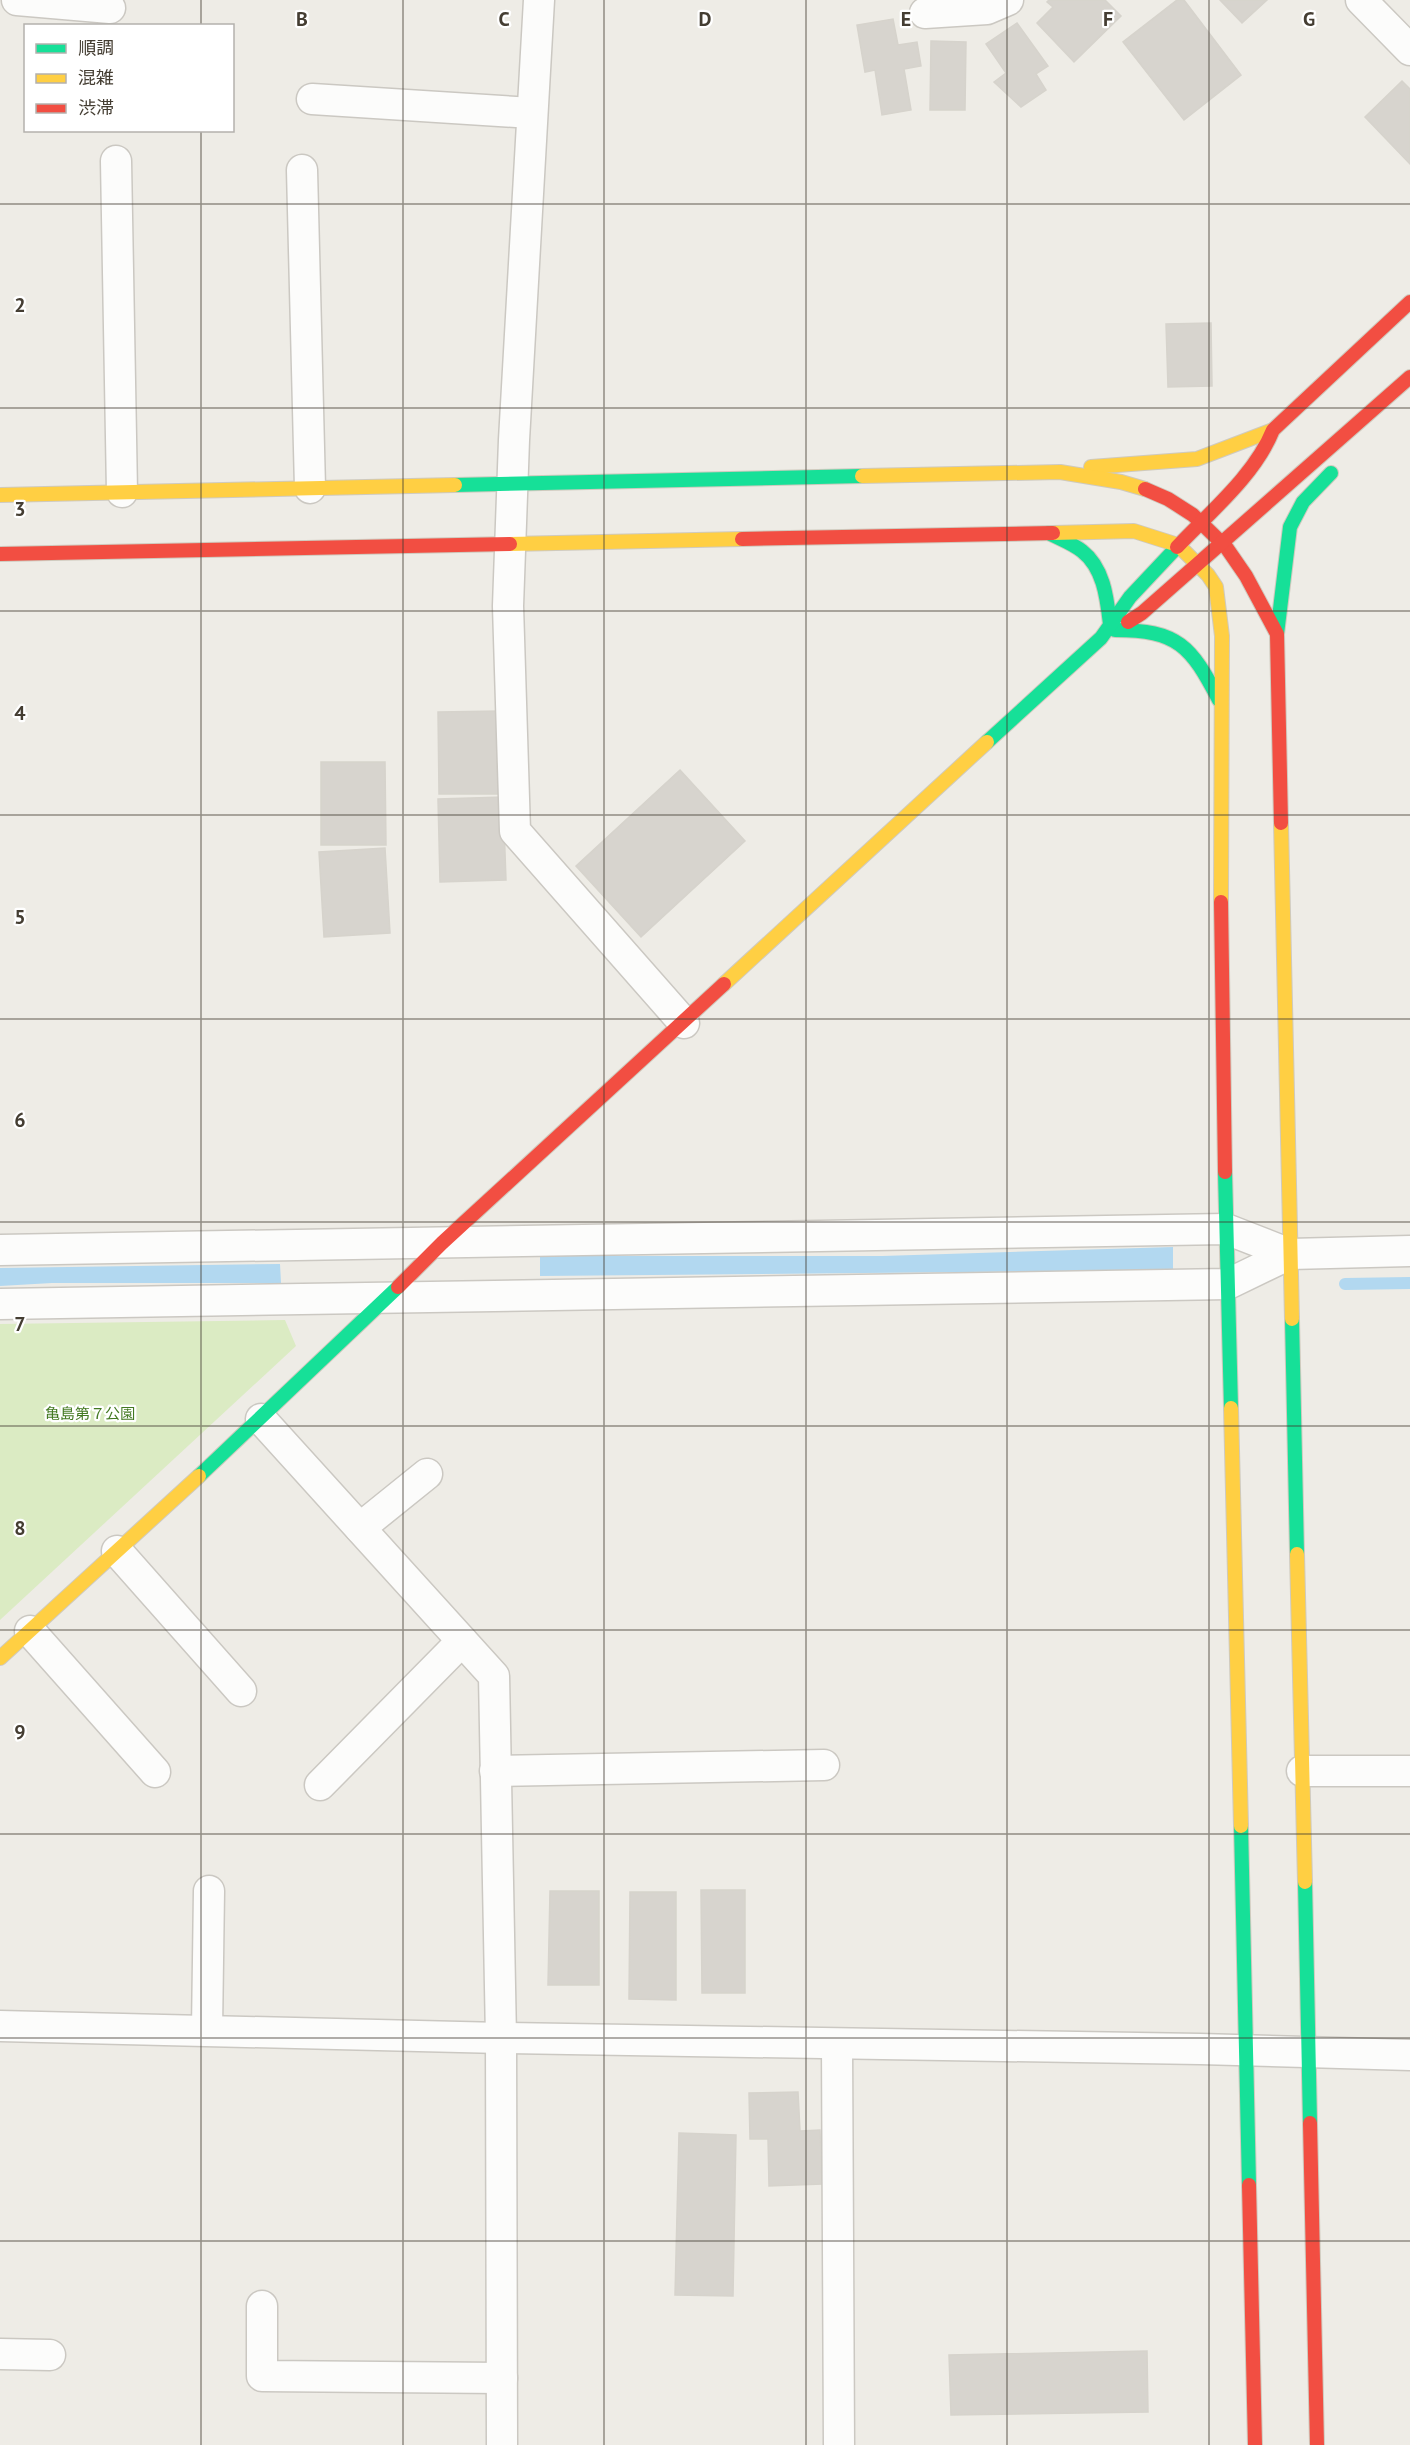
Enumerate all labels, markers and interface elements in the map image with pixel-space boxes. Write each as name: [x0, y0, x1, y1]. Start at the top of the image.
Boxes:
text: B: [296, 6, 308, 32]
text: C: [498, 6, 510, 32]
text: D: [699, 6, 712, 32]
text: E: [901, 6, 911, 32]
text: F: [1103, 6, 1113, 32]
text: G: [1303, 6, 1315, 32]
legend: [24, 24, 234, 132]
text: 順調: [78, 36, 114, 59]
text: 混雑: [78, 66, 114, 89]
text: 渋滞: [78, 96, 114, 119]
text: 2: [14, 292, 26, 318]
text: 3: [14, 496, 26, 522]
text: 4: [14, 700, 26, 726]
text: 5: [14, 904, 26, 930]
text: 6: [14, 1107, 26, 1133]
text: 7: [14, 1311, 26, 1337]
park label: 亀島第７公園: [45, 1404, 135, 1423]
text: 8: [14, 1515, 26, 1541]
text: 9: [14, 1719, 26, 1745]

